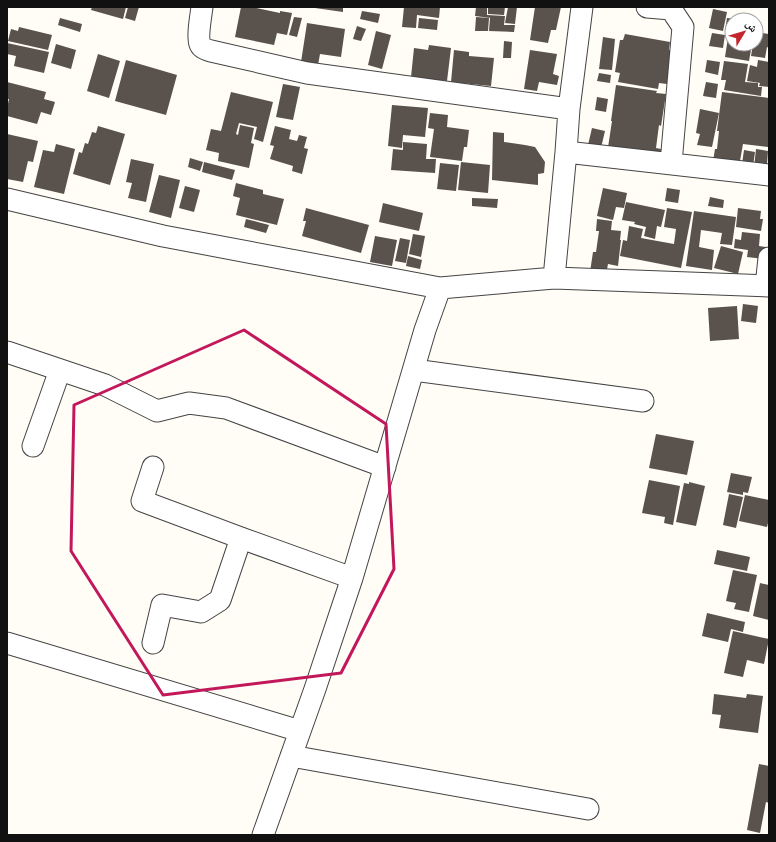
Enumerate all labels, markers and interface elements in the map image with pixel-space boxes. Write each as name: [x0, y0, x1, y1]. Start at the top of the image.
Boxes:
north arrow: [724, 12, 764, 52]
text: ش: [742, 17, 761, 36]

